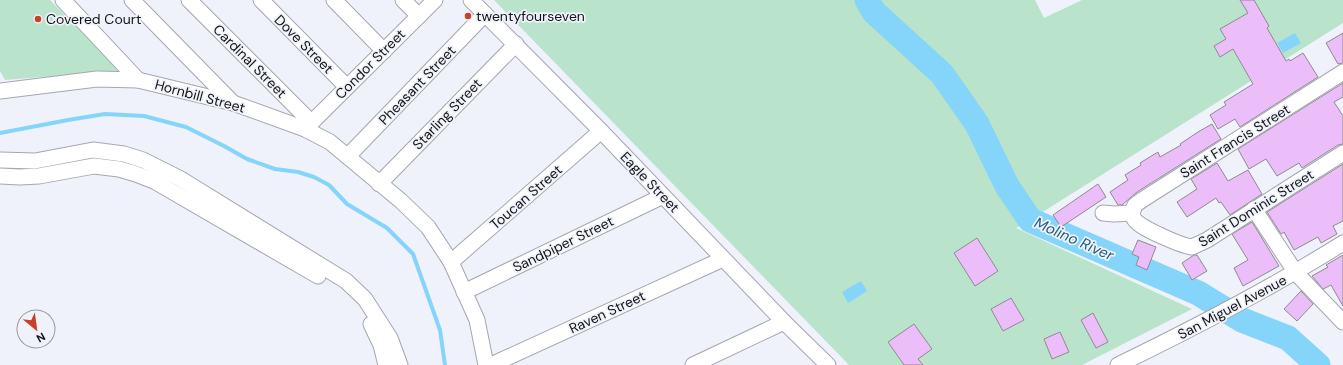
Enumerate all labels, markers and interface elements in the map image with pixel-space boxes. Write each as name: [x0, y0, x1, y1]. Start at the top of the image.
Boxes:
place label: twentyfourseven: [476, 7, 585, 25]
place label: Covered Court: [46, 10, 141, 28]
street label: Dove Street: [271, 11, 337, 77]
marker: twentyfourseven: [463, 11, 473, 21]
marker: Covered Court: [33, 14, 43, 24]
street label: Cardinal Street: [209, 20, 291, 102]
street label: Condor Street: [331, 25, 409, 103]
street label: Pheasant Street: [375, 42, 459, 128]
street label: Hornbill Street: [153, 75, 247, 117]
street label: Starling Street: [409, 75, 485, 153]
street label: Saint Francis Street: [1177, 100, 1293, 182]
street label: Eagle Street: [616, 148, 684, 216]
street label: Toucan Street: [486, 161, 566, 233]
street label: Saint Dominic Street: [1195, 165, 1317, 251]
street label: Sandpiper Street: [510, 212, 616, 276]
water label: Molino River: [1031, 213, 1117, 266]
street label: San Miguel Avenue: [1174, 271, 1290, 343]
street label: Raven Street: [566, 287, 648, 337]
north arrow: [16, 309, 56, 349]
text: N: [34, 330, 48, 346]

